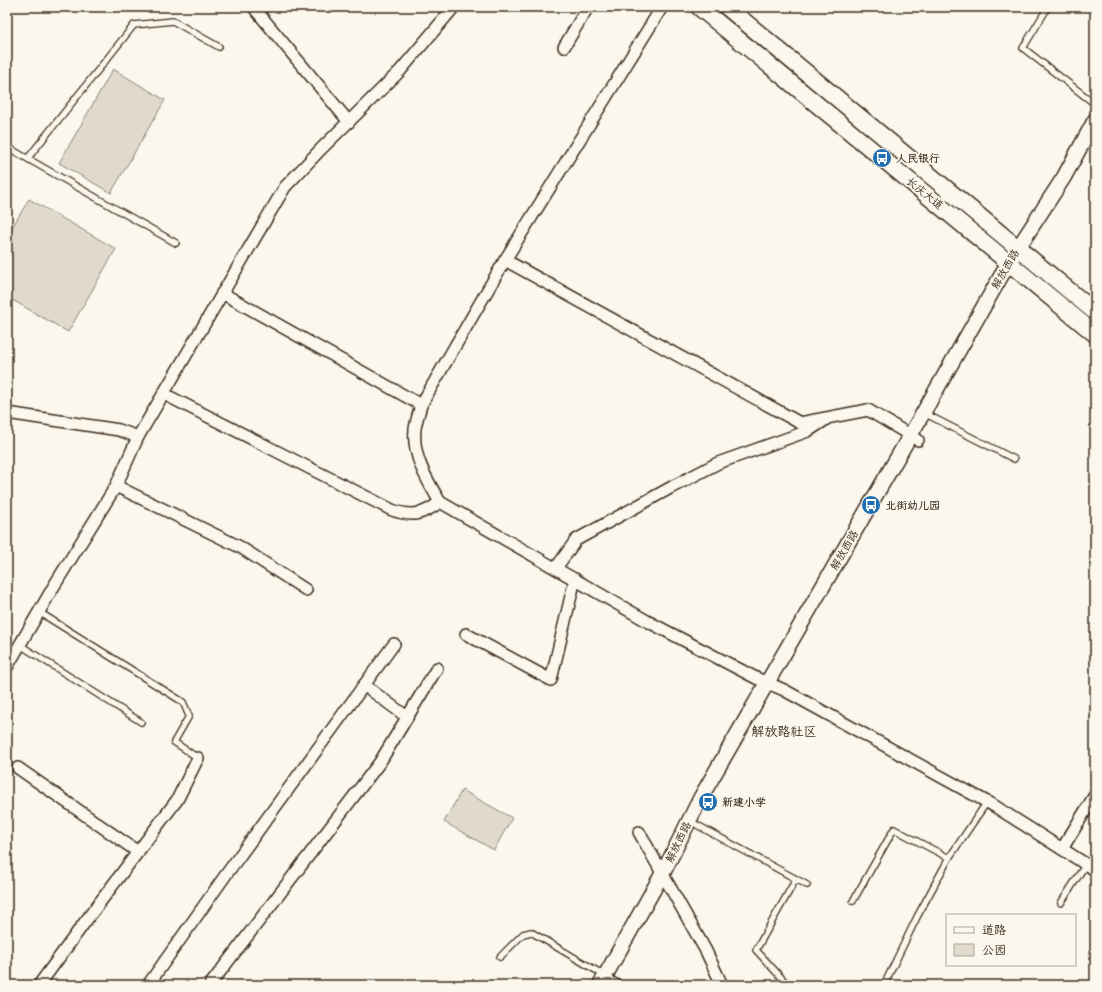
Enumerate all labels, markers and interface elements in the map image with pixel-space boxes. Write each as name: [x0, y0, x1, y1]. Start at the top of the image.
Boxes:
bus stop icon: 人民银行: [871, 147, 893, 169]
place label: 人民银行: [896, 153, 940, 166]
street label: 长庆大道: [903, 175, 945, 213]
street label: 解放西路: [990, 247, 1023, 292]
bus stop icon: 北街幼儿园: [860, 494, 882, 516]
place label: 北街幼儿园: [885, 500, 940, 513]
street label: 解放西路: [829, 528, 862, 573]
district label: 解放路社区: [751, 725, 817, 741]
bus stop icon: 新建小学: [697, 791, 719, 813]
place label: 新建小学: [722, 797, 766, 810]
street label: 解放西路: [664, 820, 695, 865]
legend: [946, 914, 1076, 966]
text: 道路: [982, 924, 1006, 939]
text: 公园: [982, 944, 1006, 959]

